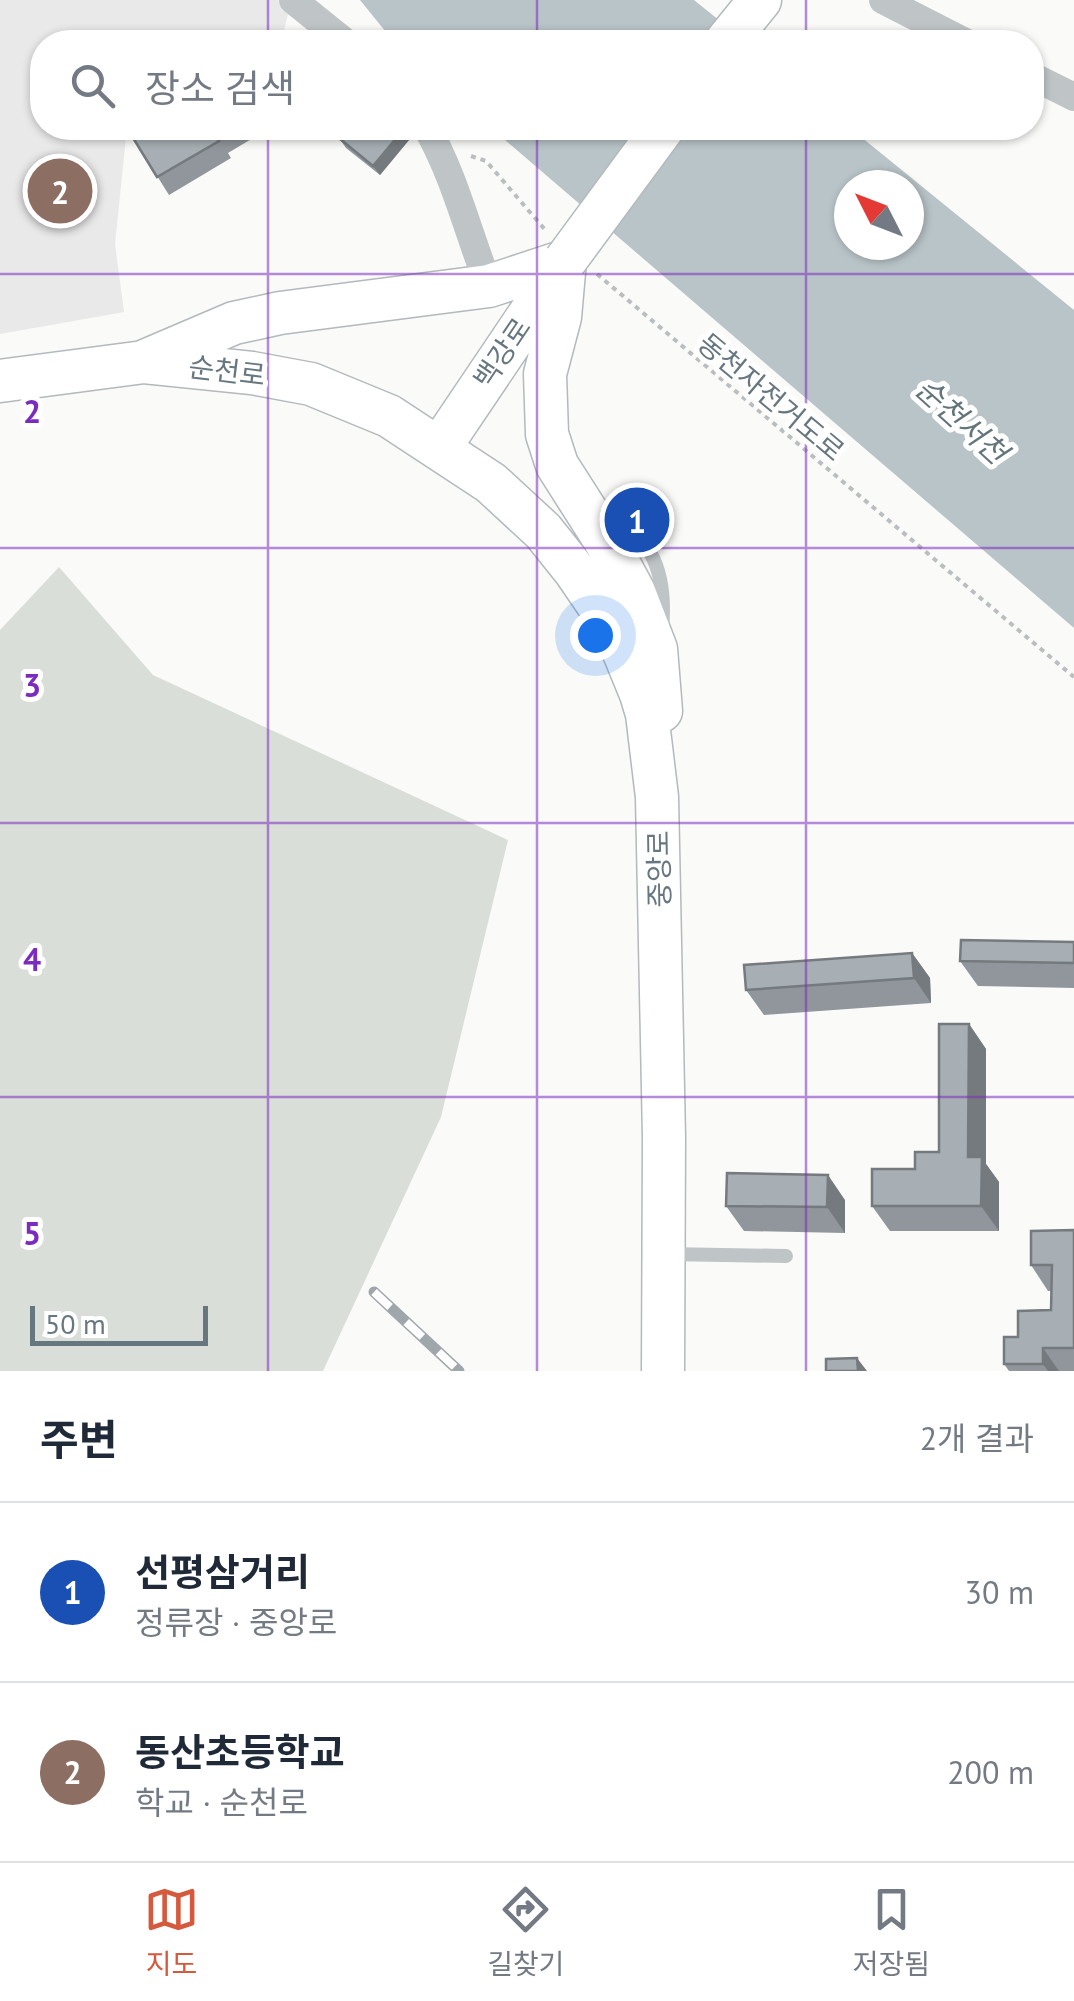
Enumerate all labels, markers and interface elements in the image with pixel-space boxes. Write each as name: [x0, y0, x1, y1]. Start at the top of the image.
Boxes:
search box: [30, 30, 1044, 140]
icon: search: [65, 58, 120, 113]
text: 장소 검색: [145, 63, 295, 112]
pin: 2: [28, 154, 92, 228]
north arrow: [834, 170, 924, 260]
street label: 백강로: [465, 310, 539, 395]
street label: 동천자전거도로: [690, 324, 852, 469]
street label: 순천로: [186, 347, 268, 394]
water label: 순천서천: [908, 368, 1019, 474]
text: 2: [23, 390, 41, 432]
pin: 1: [604, 482, 670, 558]
your location: [570, 610, 621, 661]
text: 3: [23, 664, 41, 706]
street label: 중앙로: [639, 830, 678, 908]
text: 4: [23, 938, 41, 980]
text: 5: [23, 1212, 41, 1254]
scale bar: [30, 1301, 208, 1346]
text: 50 m: [45, 1305, 106, 1342]
text: 주변: [40, 1412, 117, 1467]
text: 2개 결과: [920, 1417, 1034, 1459]
text: 선평삼거리: [135, 1547, 310, 1596]
text: 1: [63, 1571, 82, 1613]
text: 30 m: [965, 1571, 1034, 1613]
text: 정류장 · 중앙로: [135, 1601, 337, 1643]
text: 동산초등학교: [135, 1727, 345, 1776]
text: 2: [63, 1751, 82, 1793]
text: 200 m: [947, 1751, 1034, 1793]
text: 학교 · 순천로: [135, 1781, 308, 1823]
tab: 지도: [144, 1882, 199, 1982]
tab: 길찾기: [487, 1882, 564, 1982]
tab: 저장됨: [853, 1882, 930, 1982]

